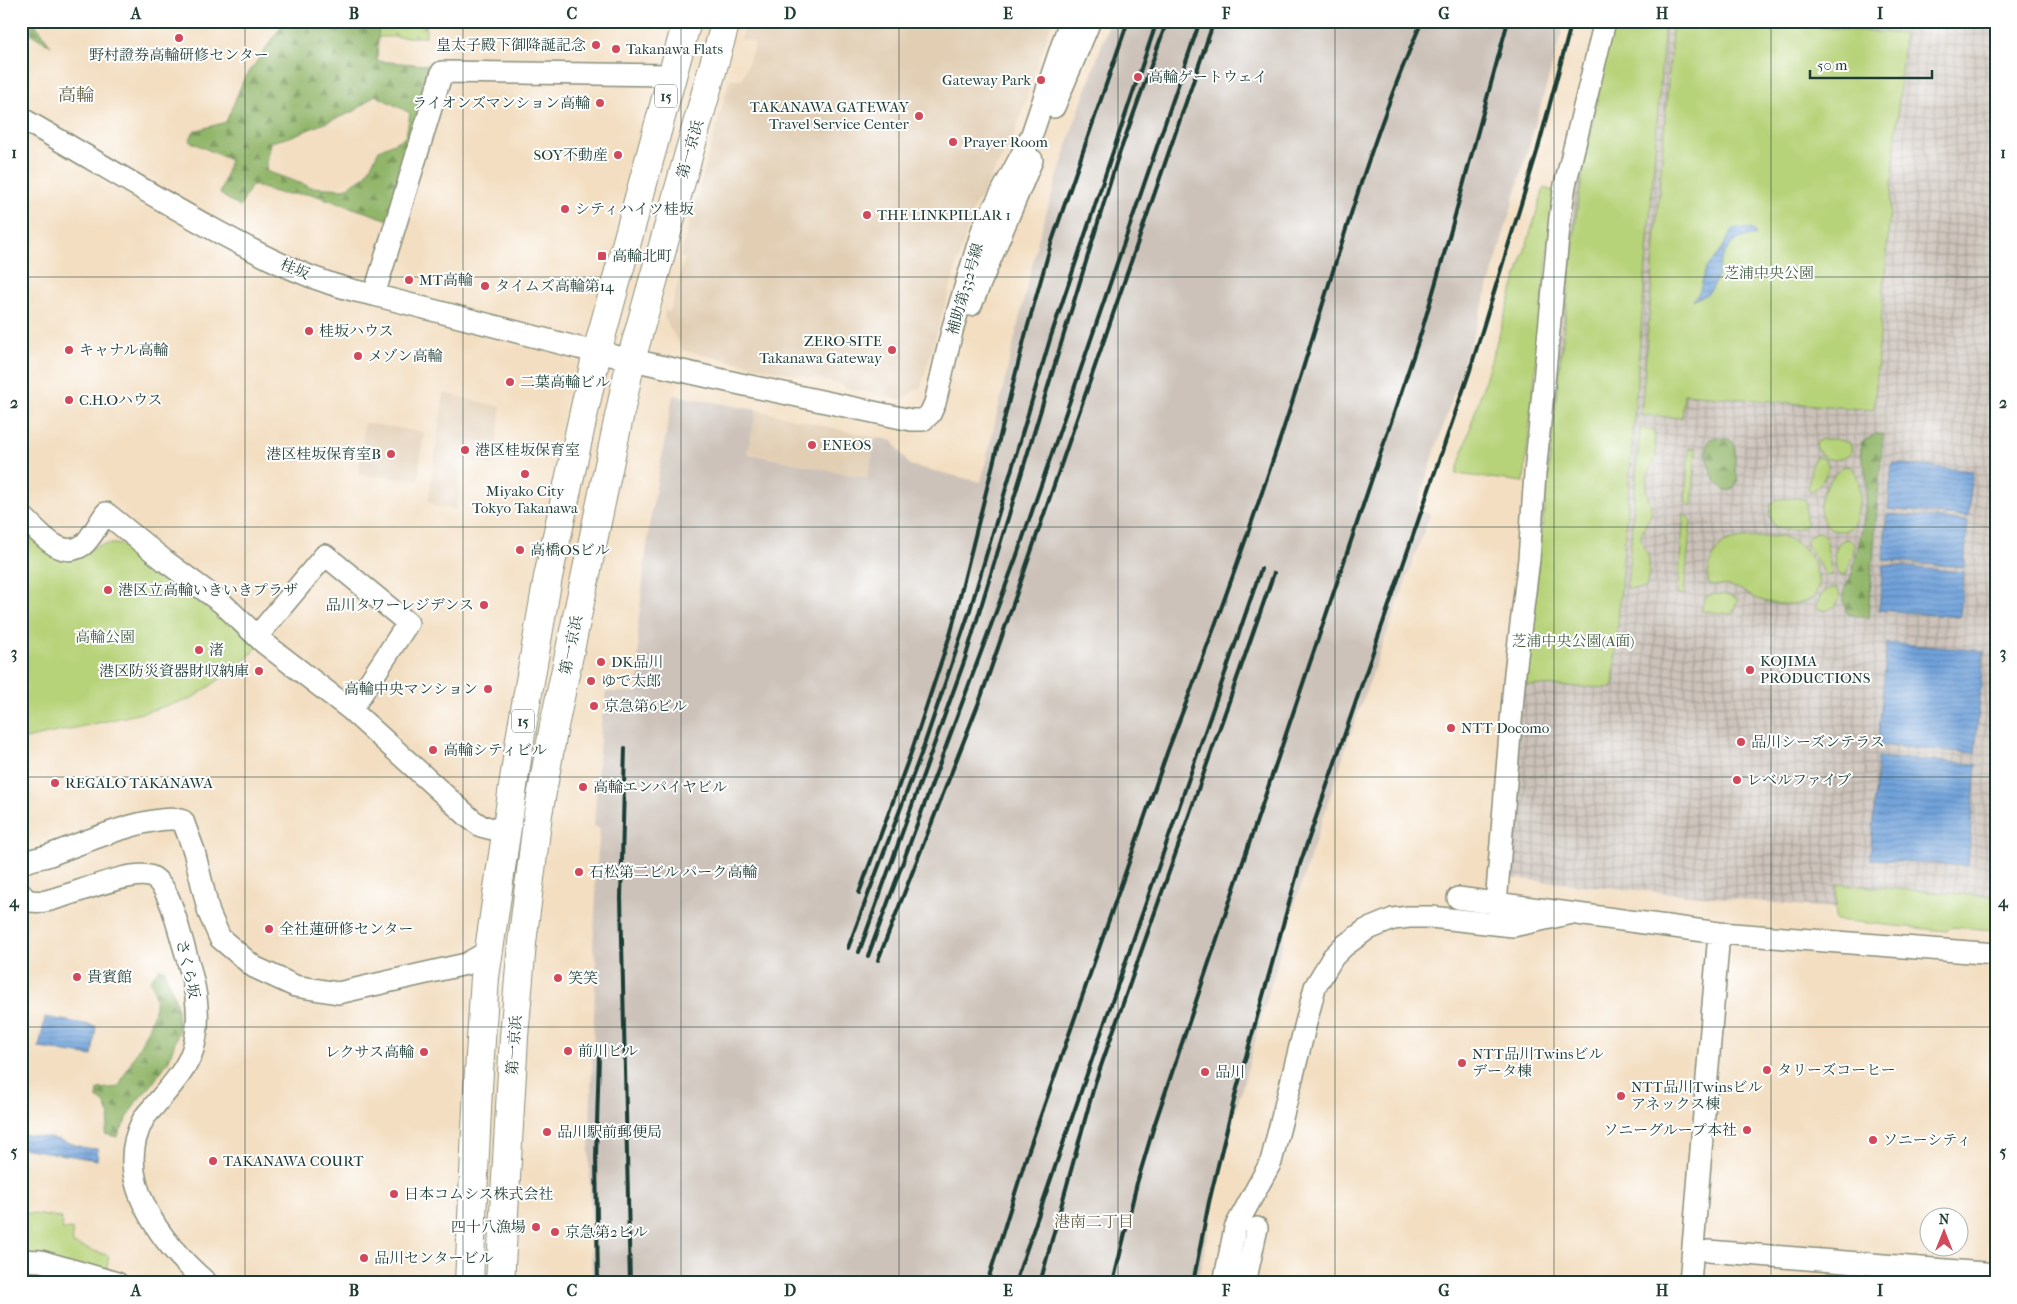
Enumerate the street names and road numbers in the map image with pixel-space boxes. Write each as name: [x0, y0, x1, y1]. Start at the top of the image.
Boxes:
road number: 15: [655, 84, 677, 108]
street label: 第一京浜: [673, 118, 707, 180]
street label: 補助第332号線: [943, 241, 987, 337]
street label: 桂坂: [278, 255, 312, 283]
street label: 第一京浜: [556, 614, 586, 676]
road number: 15: [512, 709, 534, 732]
street label: さくら坂: [172, 938, 204, 1000]
street label: 第一京浜: [503, 1014, 525, 1076]

